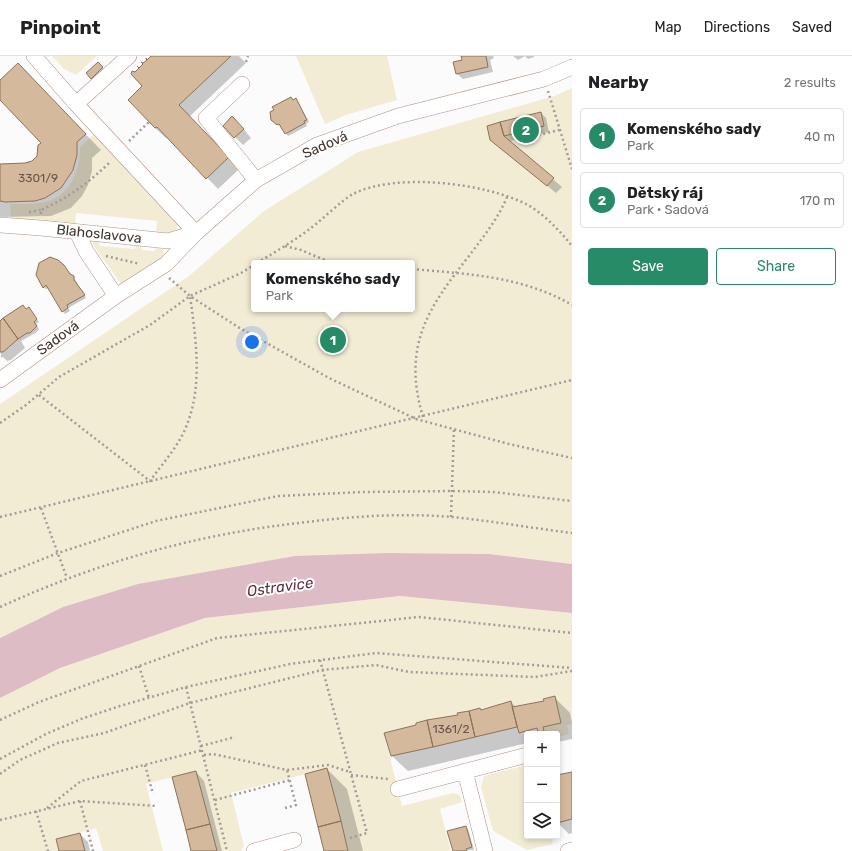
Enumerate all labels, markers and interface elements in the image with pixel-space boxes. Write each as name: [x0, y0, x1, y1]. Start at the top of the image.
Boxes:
text: Pinpoint: [20, 16, 101, 39]
text: Map: [655, 19, 682, 36]
text: Directions: [704, 19, 770, 36]
text: Saved: [792, 19, 832, 36]
text: Nearby: [588, 72, 649, 92]
text: 2 results: [784, 75, 836, 90]
pin: 2: [513, 115, 539, 145]
text: Komenského sady: [627, 120, 761, 138]
street label: Sadová: [300, 128, 350, 162]
text: 1: [599, 129, 605, 144]
text: 40 m: [804, 129, 835, 144]
text: Park: [627, 138, 654, 153]
house number: 3301/9: [18, 171, 58, 185]
text: Dětský ráj: [627, 184, 703, 202]
text: 2: [598, 193, 606, 208]
text: 170 m: [800, 193, 835, 208]
text: Park · Sadová: [627, 202, 709, 217]
street label: Blahoslavova: [56, 221, 142, 247]
button: Save: [588, 248, 708, 285]
button: Share: [716, 248, 836, 285]
popup: [251, 260, 415, 312]
text: Komenského sady: [266, 270, 400, 288]
text: Park: [266, 288, 293, 303]
street label: Sadová: [34, 317, 82, 359]
pin: 1: [320, 325, 346, 355]
your location: [242, 332, 262, 352]
water label: Ostravice: [246, 573, 315, 601]
house number: 1361/2: [432, 722, 470, 736]
map controls: [524, 731, 560, 839]
button: +: [524, 731, 560, 767]
button: −: [524, 767, 560, 803]
button: layers: [524, 803, 560, 839]

